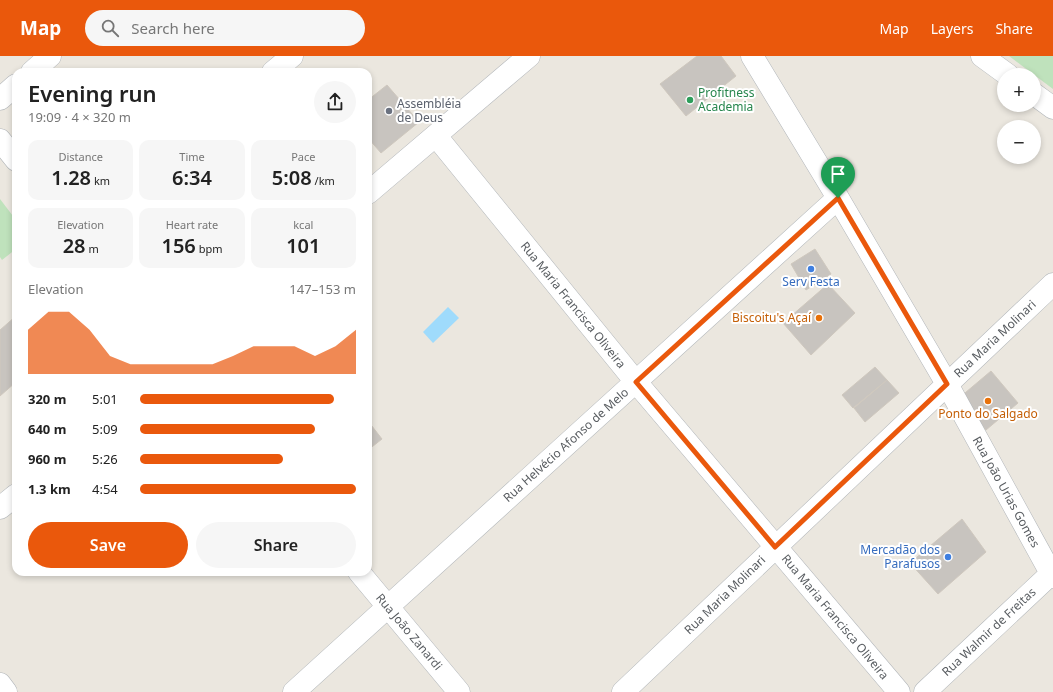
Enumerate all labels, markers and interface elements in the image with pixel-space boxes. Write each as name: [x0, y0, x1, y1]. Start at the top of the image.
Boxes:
search box: [85, 10, 365, 46]
text: Map: [20, 15, 61, 41]
icon: search: [99, 17, 121, 39]
text: Search here: [131, 18, 215, 38]
text: Map: [880, 19, 909, 38]
text: Layers: [931, 19, 973, 38]
text: Share: [995, 19, 1033, 38]
map controls: [997, 68, 1041, 164]
button: +: [997, 68, 1041, 112]
text: Evening run: [28, 78, 157, 108]
button: share: [314, 81, 356, 123]
place label: Profitness Academia: [698, 84, 755, 115]
place label: Assembléia de Deus: [397, 95, 461, 126]
marker: Profitness Academia: [685, 95, 695, 105]
marker: Assembléia de Deus: [384, 106, 394, 116]
text: 19:09 · 4 × 320 m: [28, 108, 131, 126]
button: −: [997, 120, 1041, 164]
text: Distance: [58, 149, 103, 164]
text: Time: [179, 149, 205, 164]
text: Pace: [291, 149, 315, 164]
pin: [821, 157, 855, 198]
icon: arrive: [827, 163, 849, 185]
text: 1.28: [51, 164, 91, 191]
text: 6:34: [172, 164, 212, 191]
text: 5:08: [272, 164, 312, 191]
text: km: [91, 173, 110, 188]
text: /km: [312, 173, 335, 188]
text: Elevation: [57, 217, 104, 232]
text: Heart rate: [166, 217, 218, 232]
text: kcal: [293, 217, 313, 232]
text: 28: [63, 232, 86, 259]
text: 156: [161, 232, 196, 259]
text: 101: [286, 232, 320, 259]
street label: Rua Maria Francisca Oliveira: [517, 238, 630, 372]
text: m: [86, 241, 99, 256]
text: bpm: [196, 241, 223, 256]
marker: Serv Festa: [806, 264, 816, 274]
place label: Serv Festa: [782, 273, 840, 290]
text: Elevation: [28, 280, 84, 298]
text: 147–153 m: [289, 280, 356, 298]
street label: Rua Maria Molinari: [950, 296, 1040, 381]
place label: Biscoitu's Açaí: [732, 309, 812, 326]
marker: Biscoitu's Açaí: [814, 313, 824, 323]
street label: Rua Helvécio Afonso de Melo: [499, 384, 632, 506]
text: 320 m: [28, 390, 66, 408]
text: 5:01: [92, 390, 118, 408]
marker: Ponto do Salgado: [983, 396, 993, 406]
place label: Ponto do Salgado: [938, 405, 1038, 422]
text: 640 m: [28, 420, 66, 438]
text: 5:09: [92, 420, 118, 438]
street label: Rua João Urias Gomes: [969, 433, 1044, 551]
text: 960 m: [28, 450, 66, 468]
text: 5:26: [92, 450, 118, 468]
text: 1.3 km: [28, 480, 71, 498]
text: 4:54: [92, 480, 118, 498]
button: Save: [28, 522, 188, 568]
button: Share: [196, 522, 356, 568]
place label: Mercadão dos Parafusos: [860, 541, 940, 572]
street label: Rua Maria Francisca Oliveira: [778, 550, 893, 683]
street label: Rua Maria Molinari: [680, 551, 769, 638]
marker: Mercadão dos Parafusos: [943, 552, 953, 562]
street label: Rua Walmir de Freitas: [938, 583, 1040, 680]
street label: Rua João Zanardi: [372, 590, 447, 674]

